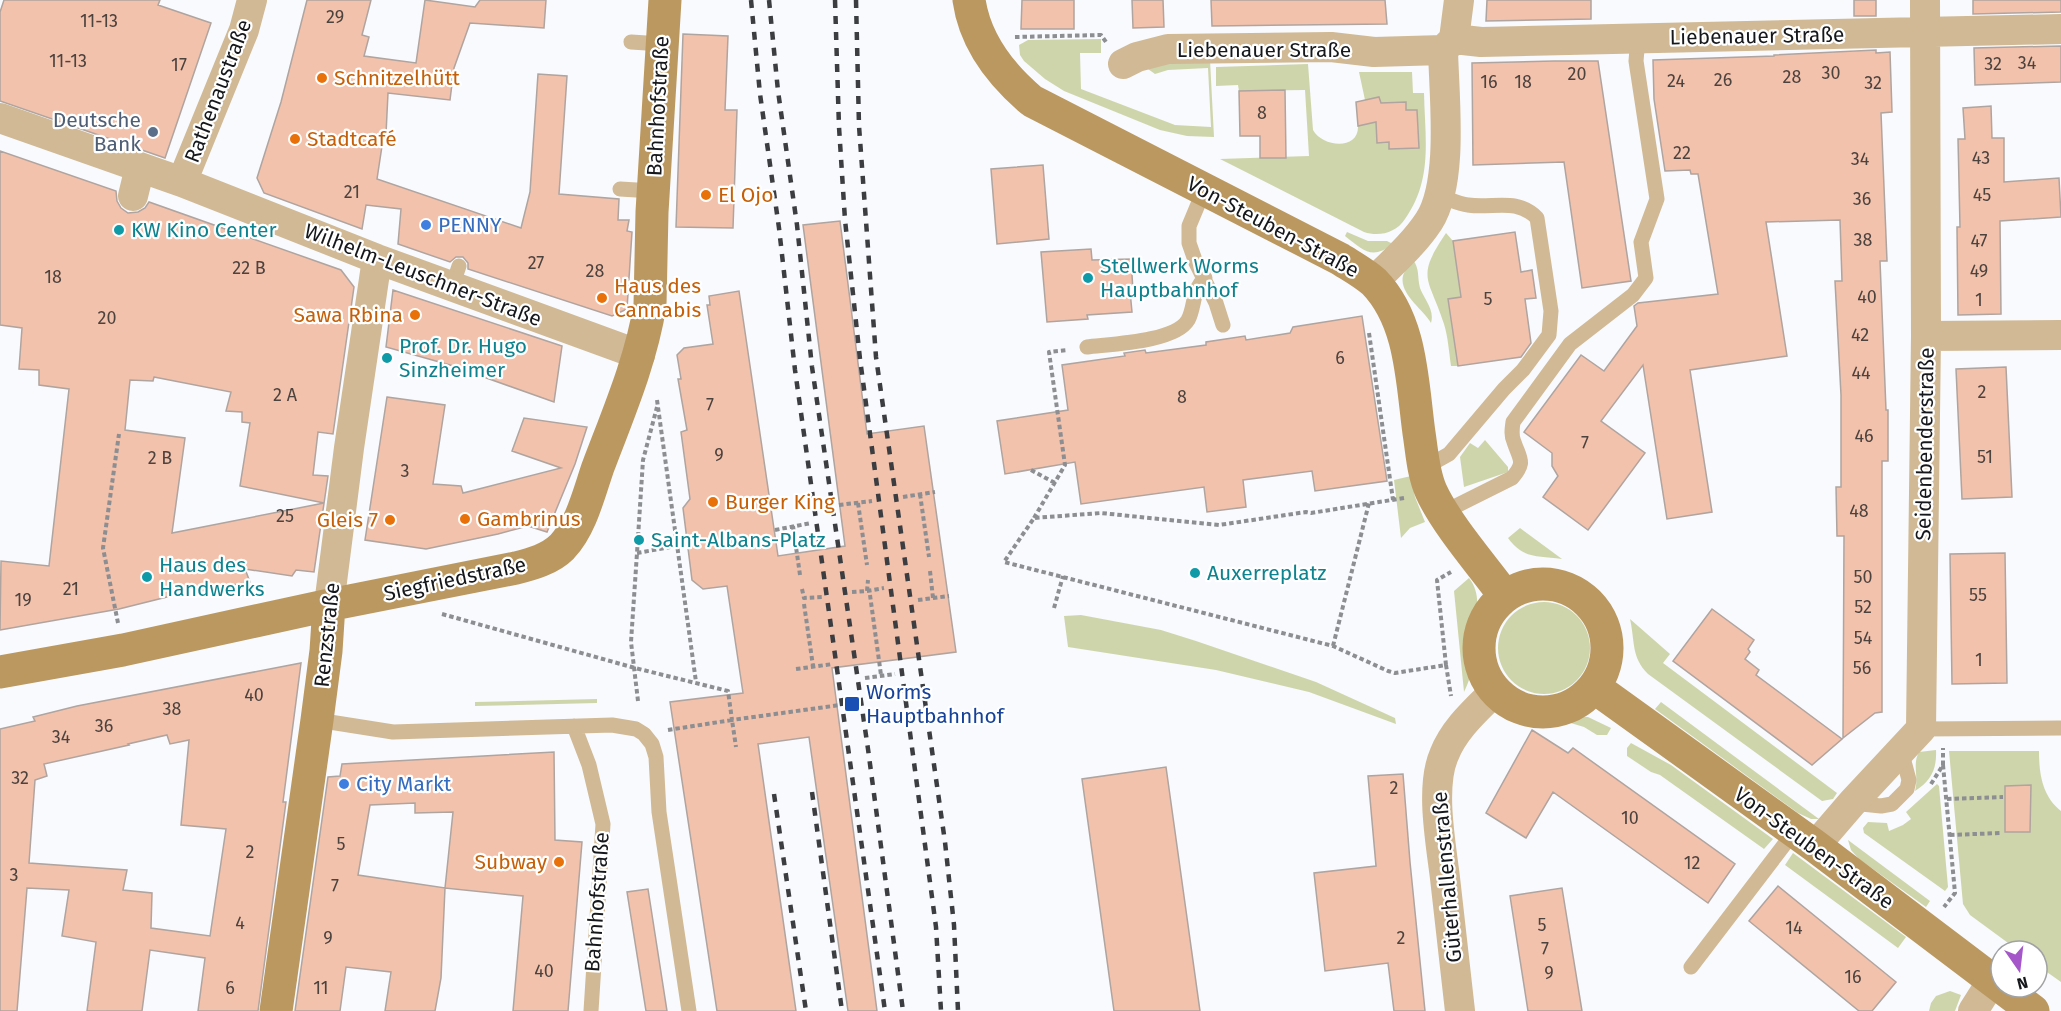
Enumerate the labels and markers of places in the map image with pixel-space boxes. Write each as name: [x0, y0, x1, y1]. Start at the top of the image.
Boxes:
place label: Schnitzelhütt: [334, 65, 460, 91]
marker: Schnitzelhütt: [315, 71, 329, 85]
place label: Deutsche Bank: [53, 107, 141, 157]
marker: Deutsche Bank: [146, 125, 160, 139]
place label: Stadtcafé: [307, 126, 397, 152]
marker: Stadtcafé: [288, 132, 302, 146]
place label: El Ojo: [718, 182, 773, 208]
marker: El Ojo: [699, 188, 713, 202]
place label: PENNY: [438, 212, 502, 238]
place label: KW Kino Center: [131, 217, 277, 243]
marker: PENNY: [419, 218, 433, 232]
marker: KW Kino Center: [112, 223, 126, 237]
place label: Stellwerk Worms Hauptbahnhof: [1100, 253, 1259, 303]
marker: Stellwerk Worms Hauptbahnhof: [1081, 271, 1095, 285]
place label: Haus des Cannabis: [614, 273, 701, 323]
marker: Haus des Cannabis: [595, 291, 609, 305]
place label: Sawa Rbina: [294, 302, 403, 328]
marker: Sawa Rbina: [408, 308, 422, 322]
place label: Prof. Dr. Hugo Sinzheimer: [399, 333, 527, 383]
marker: Prof. Dr. Hugo Sinzheimer: [380, 351, 394, 365]
place label: Burger King: [725, 489, 835, 515]
marker: Burger King: [706, 495, 720, 509]
place label: Gambrinus: [477, 506, 581, 532]
place label: Gleis 7: [317, 507, 378, 533]
marker: Gambrinus: [458, 512, 472, 526]
marker: Gleis 7: [383, 513, 397, 527]
place label: Saint-Albans-Platz: [651, 527, 826, 553]
marker: Saint-Albans-Platz: [632, 533, 646, 547]
place label: Haus des Handwerks: [159, 552, 265, 602]
place label: Auxerreplatz: [1207, 560, 1326, 586]
marker: Auxerreplatz: [1188, 566, 1202, 580]
marker: Haus des Handwerks: [140, 570, 154, 584]
place label: Worms Hauptbahnhof: [866, 679, 1006, 729]
marker: Worms Hauptbahnhof: [843, 695, 861, 713]
place label: City Markt: [356, 771, 452, 797]
marker: City Markt: [337, 777, 351, 791]
place label: Subway: [475, 849, 548, 875]
marker: Subway: [552, 855, 566, 869]

